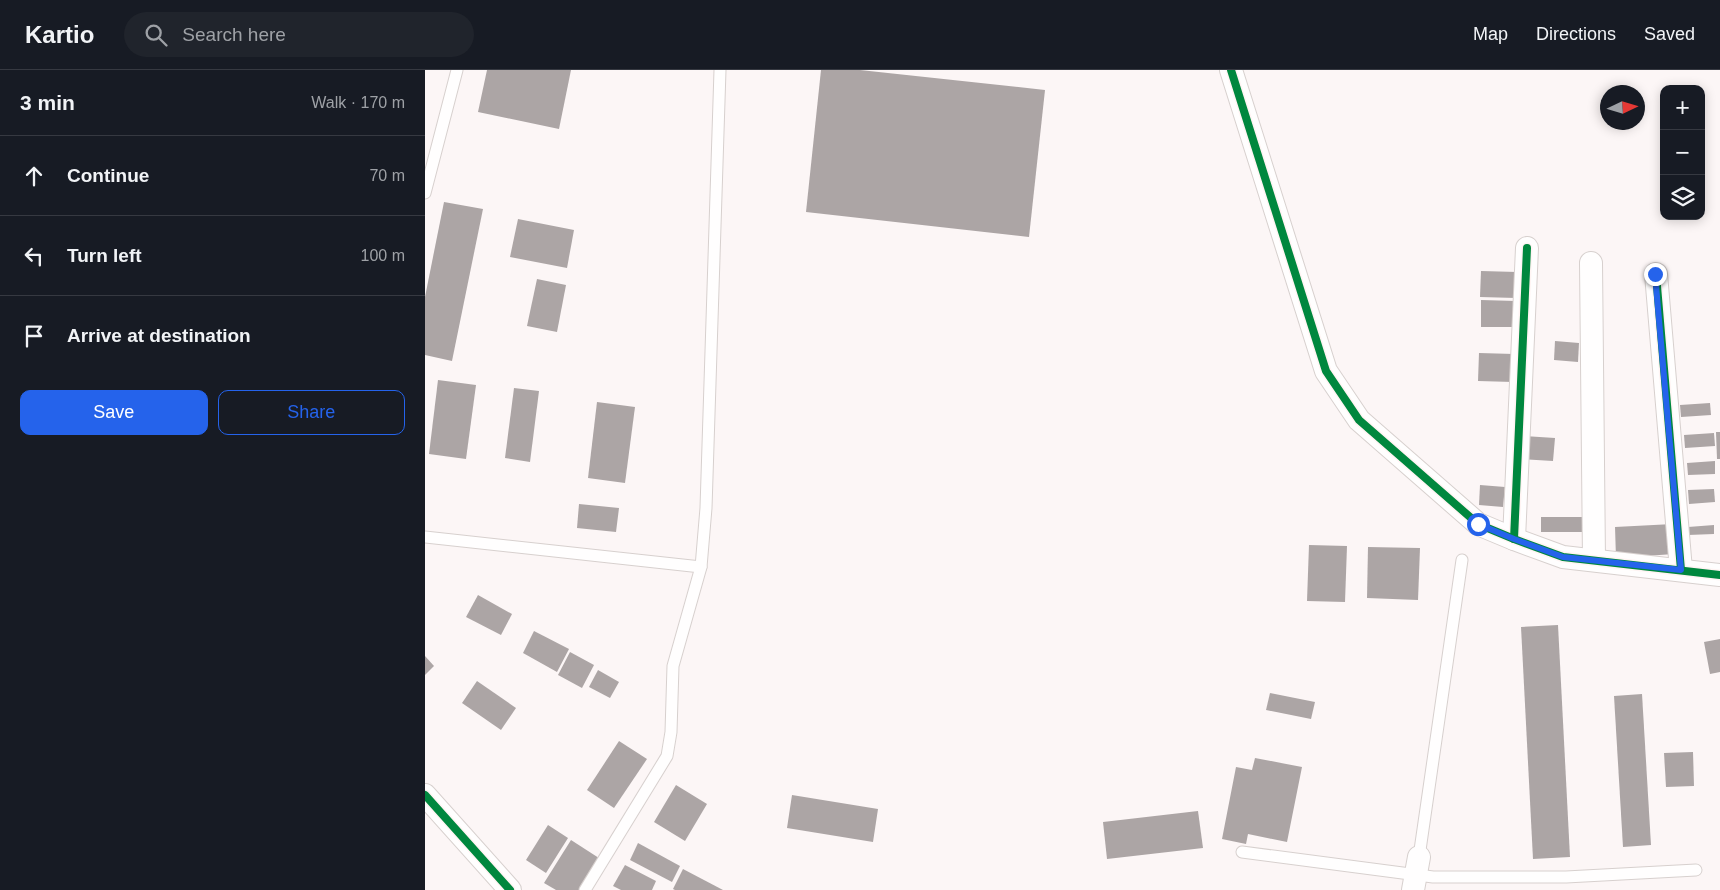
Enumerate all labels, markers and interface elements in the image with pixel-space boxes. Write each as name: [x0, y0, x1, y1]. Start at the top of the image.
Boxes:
search box: [124, 12, 474, 57]
text: Kartio: [25, 21, 94, 48]
icon: search: [142, 21, 170, 49]
text: Search here: [182, 24, 286, 45]
text: Map: [1473, 24, 1508, 44]
text: Directions: [1536, 24, 1616, 44]
text: Saved: [1644, 24, 1695, 44]
north arrow: [1600, 85, 1645, 130]
map controls: [1660, 85, 1705, 220]
button: +: [1660, 85, 1705, 130]
text: 3 min: [20, 91, 75, 114]
text: Walk · 170 m: [311, 94, 405, 111]
button: −: [1660, 130, 1705, 175]
icon: ahead: [20, 162, 48, 190]
text: Continue: [67, 165, 149, 186]
text: 70 m: [369, 167, 405, 184]
button: layers: [1660, 175, 1705, 220]
icon: left: [20, 242, 48, 270]
text: Turn left: [67, 245, 142, 266]
text: 100 m: [361, 247, 405, 264]
route end: [1644, 263, 1667, 286]
icon: arrive: [20, 322, 48, 350]
text: Arrive at destination: [67, 325, 251, 346]
button: Save: [20, 390, 208, 435]
button: Share: [218, 390, 405, 435]
route start: [1467, 513, 1490, 536]

